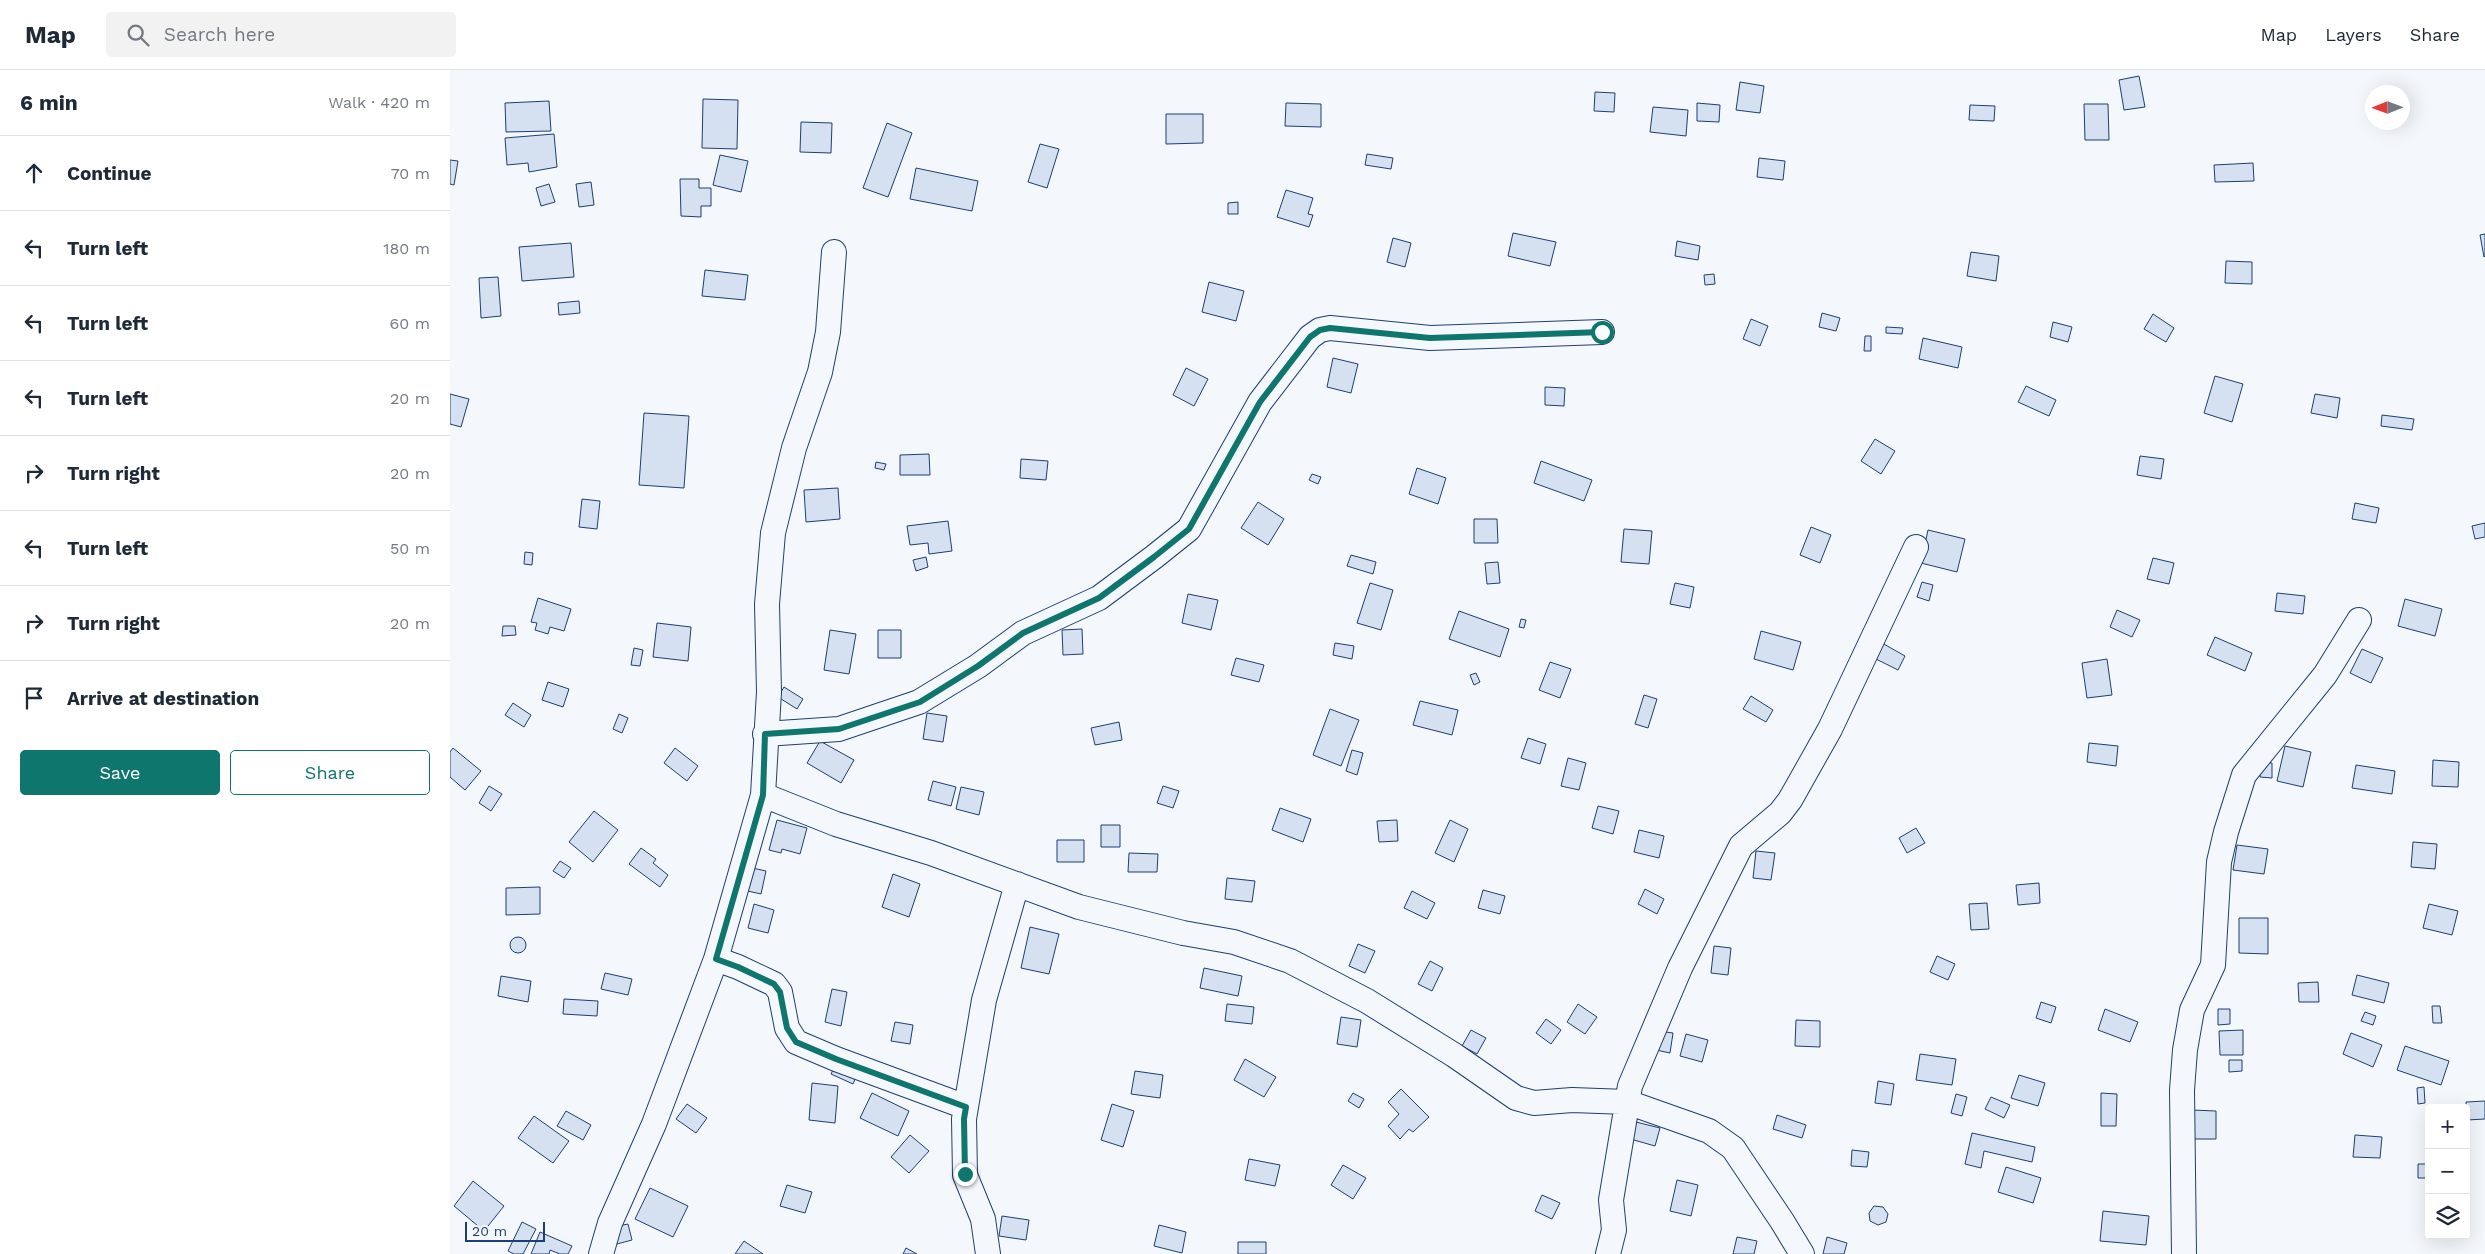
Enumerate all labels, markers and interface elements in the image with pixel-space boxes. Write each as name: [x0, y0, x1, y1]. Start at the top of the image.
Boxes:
search box: [106, 12, 456, 57]
text: Map: [25, 21, 76, 49]
icon: search: [124, 21, 152, 49]
text: Search here: [164, 23, 275, 46]
text: Map: [2260, 24, 2297, 45]
text: Layers: [2325, 24, 2382, 45]
text: Share: [2410, 24, 2460, 45]
north arrow: [2365, 85, 2410, 130]
text: 6 min: [20, 90, 78, 115]
text: Walk · 420 m: [328, 93, 430, 112]
icon: ahead: [20, 159, 48, 187]
text: Continue: [67, 162, 151, 185]
text: 70 m: [391, 164, 430, 183]
icon: left: [20, 234, 48, 262]
text: Turn left: [67, 237, 148, 260]
text: 180 m: [383, 239, 430, 258]
icon: left: [20, 309, 48, 337]
text: Turn left: [67, 312, 148, 335]
text: 60 m: [390, 314, 430, 333]
route start: [1591, 321, 1614, 344]
icon: left: [20, 384, 48, 412]
text: Turn left: [67, 387, 148, 410]
text: 20 m: [390, 389, 430, 408]
icon: right: [20, 459, 48, 487]
text: Turn right: [67, 462, 160, 485]
text: 20 m: [390, 464, 430, 483]
icon: left: [20, 534, 48, 562]
text: Turn left: [67, 537, 148, 560]
text: 50 m: [390, 539, 430, 558]
icon: right: [20, 609, 48, 637]
text: Turn right: [67, 612, 160, 635]
text: 20 m: [390, 614, 430, 633]
icon: arrive: [20, 684, 48, 712]
text: Arrive at destination: [67, 687, 259, 710]
button: Save: [20, 750, 220, 795]
button: Share: [230, 750, 430, 795]
map controls: [2425, 1104, 2470, 1239]
button: +: [2425, 1104, 2470, 1149]
button: −: [2425, 1149, 2470, 1194]
route end: [954, 1163, 977, 1186]
button: layers: [2425, 1194, 2470, 1239]
scale bar: [465, 1219, 545, 1242]
text: 20 m: [472, 1223, 507, 1239]

